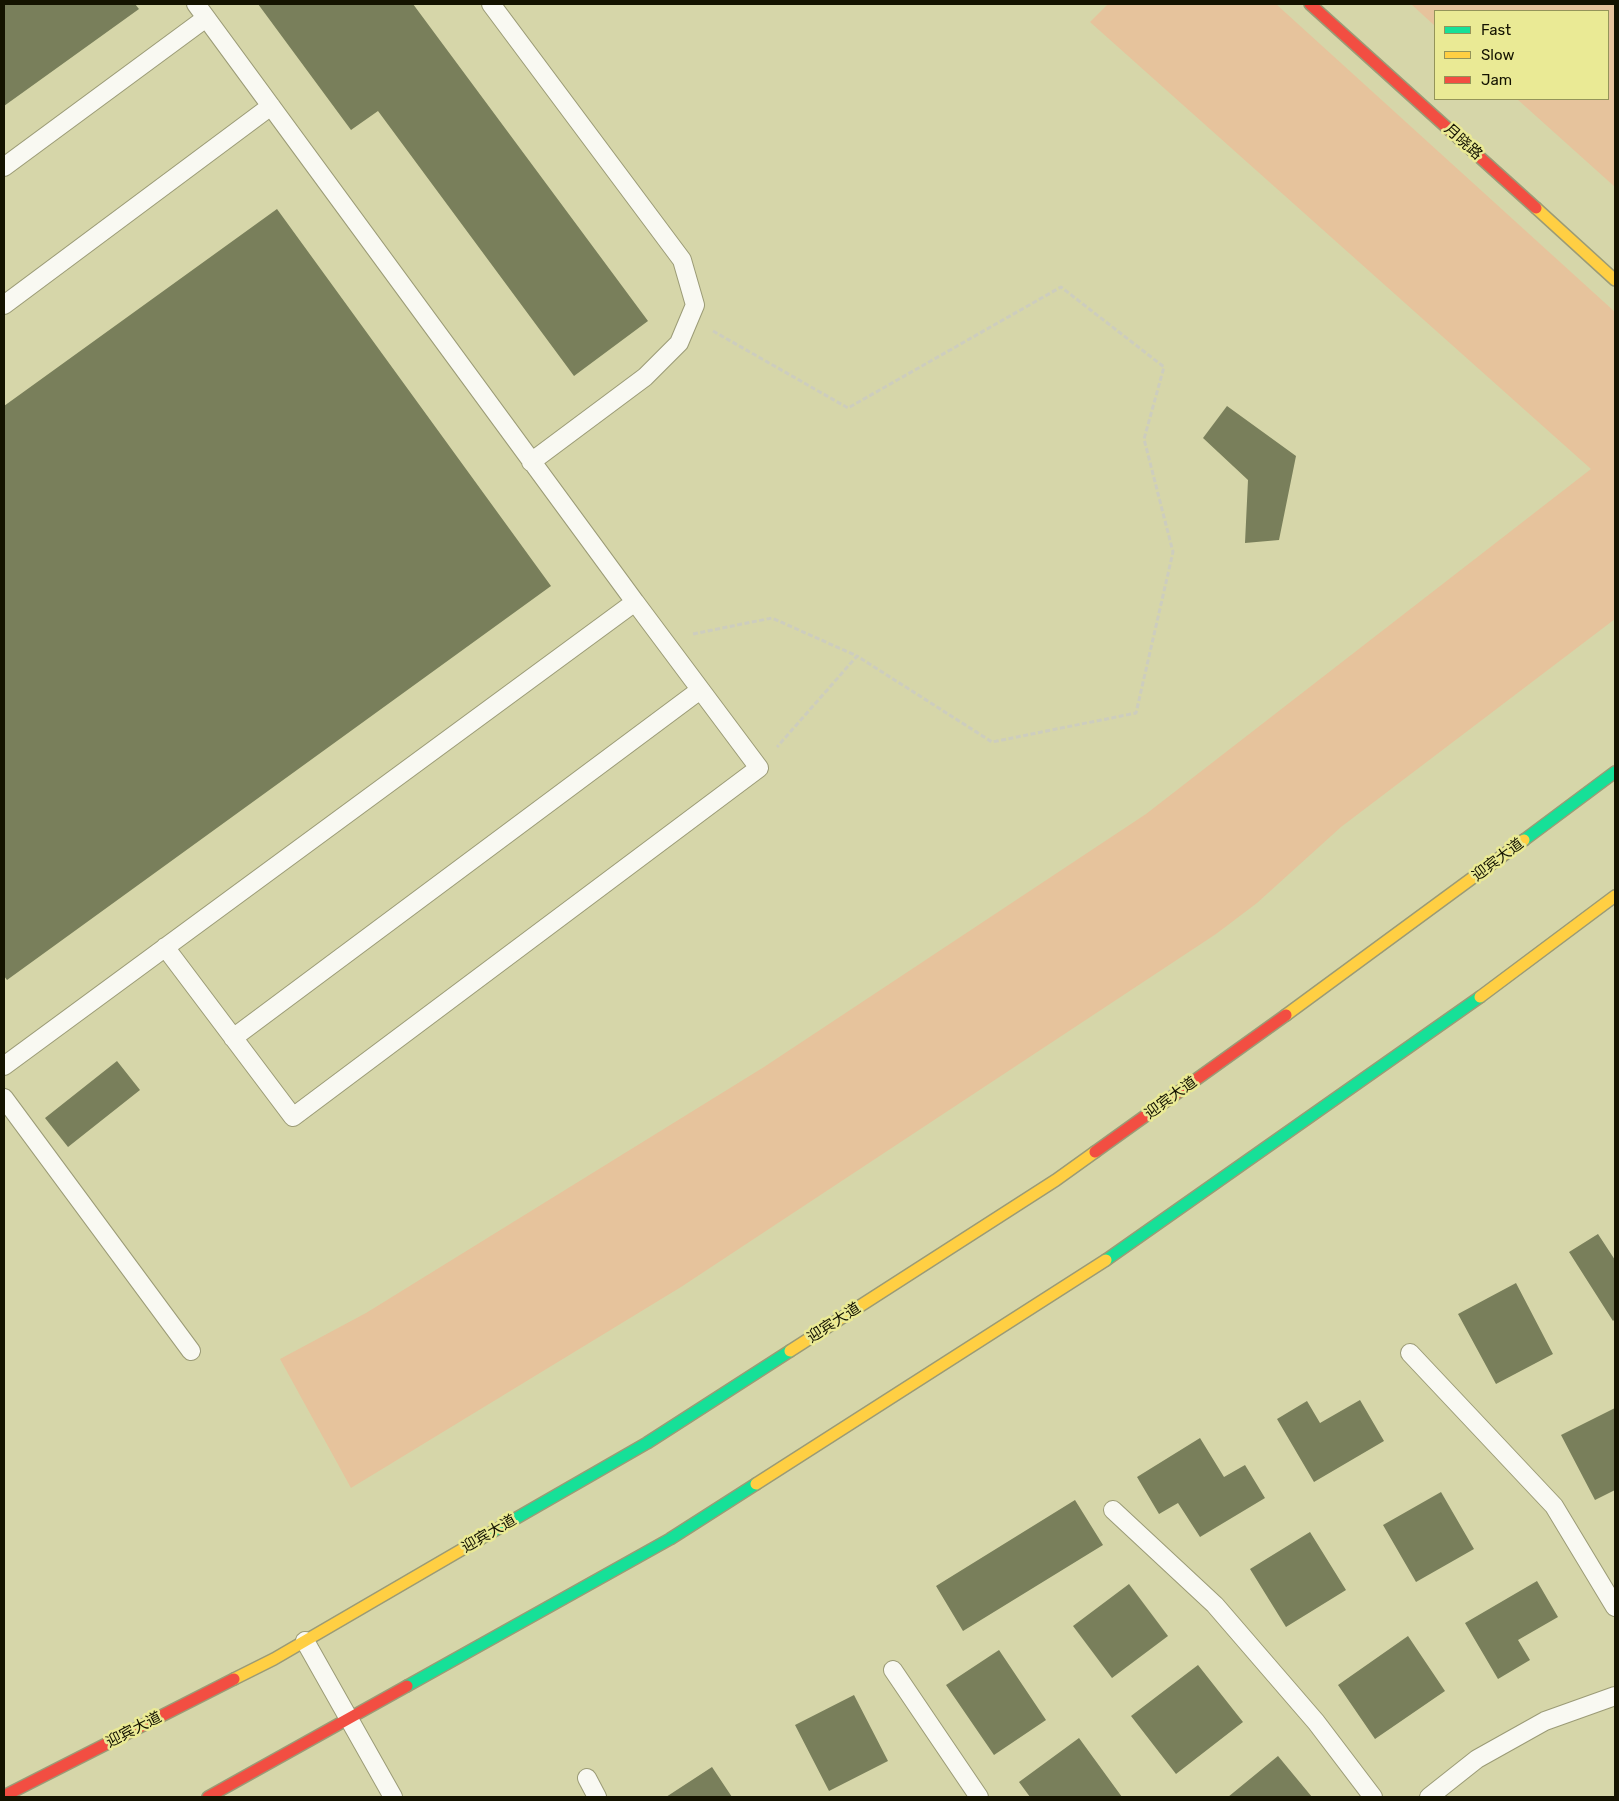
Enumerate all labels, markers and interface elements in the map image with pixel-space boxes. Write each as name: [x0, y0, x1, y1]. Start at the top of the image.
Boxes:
legend: [1434, 10, 1609, 100]
text: Fast: [1481, 21, 1511, 39]
text: Slow: [1481, 46, 1514, 64]
text: Jam: [1481, 71, 1512, 89]
street label: 月晓路: [1440, 120, 1486, 164]
street label: 迎宾大道: [1469, 835, 1527, 885]
street label: 迎宾大道: [1141, 1073, 1201, 1123]
street label: 迎宾大道: [804, 1299, 864, 1347]
street label: 迎宾大道: [459, 1511, 519, 1557]
street label: 迎宾大道: [103, 1708, 165, 1752]

